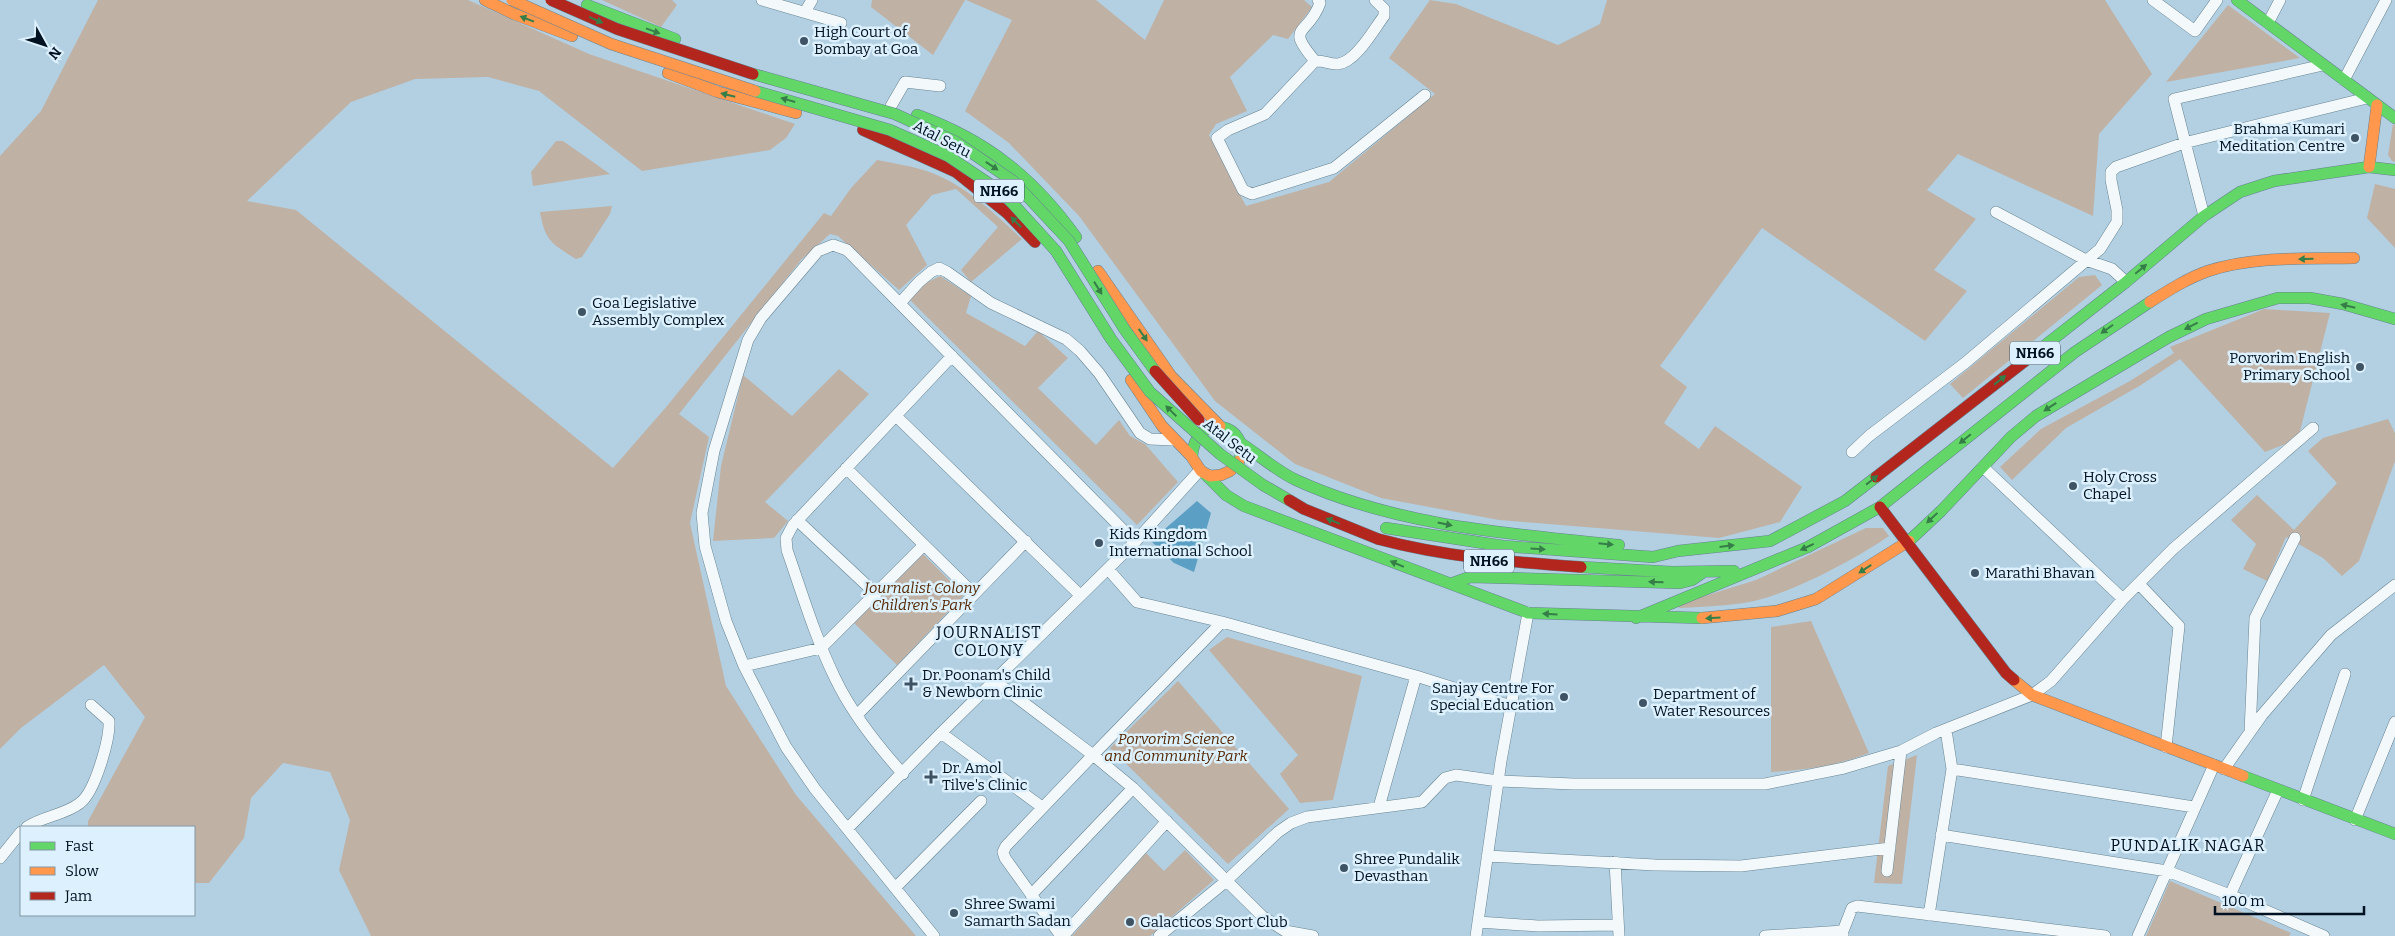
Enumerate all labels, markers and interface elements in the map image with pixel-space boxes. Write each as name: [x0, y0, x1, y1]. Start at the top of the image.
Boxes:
one-way arrow: [520, 15, 535, 22]
one-way arrow: [589, 16, 603, 24]
north arrow: [20, 20, 70, 70]
place label: High Court of Bombay at Goa: [814, 23, 918, 58]
one-way arrow: [646, 27, 661, 35]
marker: High Court of Bombay at Goa: [798, 35, 810, 47]
text: N: [44, 43, 65, 63]
one-way arrow: [721, 91, 736, 99]
one-way arrow: [780, 96, 795, 104]
street label: Atal Setu: [910, 116, 974, 162]
place label: Brahma Kumari Meditation Centre: [2219, 120, 2346, 155]
marker: Brahma Kumari Meditation Centre: [2349, 132, 2361, 144]
one-way arrow: [986, 161, 999, 171]
road number: NH66: [974, 180, 1024, 202]
one-way arrow: [1010, 217, 1022, 229]
one-way arrow: [2297, 255, 2313, 263]
one-way arrow: [2135, 264, 2147, 275]
one-way arrow: [1094, 281, 1103, 294]
place label: Goa Legislative Assembly Complex: [592, 294, 725, 329]
one-way arrow: [2341, 302, 2356, 310]
marker: Goa Legislative Assembly Complex: [576, 306, 588, 318]
one-way arrow: [2184, 322, 2198, 330]
one-way arrow: [2100, 324, 2114, 334]
one-way arrow: [1138, 328, 1148, 342]
road number: NH66: [2010, 342, 2060, 364]
place label: Porvorim English Primary School: [2229, 349, 2351, 384]
marker: Porvorim English Primary School: [2354, 361, 2366, 373]
one-way arrow: [1993, 375, 2006, 386]
one-way arrow: [2043, 402, 2057, 412]
one-way arrow: [1165, 405, 1177, 417]
street label: Atal Setu: [1200, 415, 1260, 467]
one-way arrow: [1959, 434, 1972, 445]
place label: Holy Cross Chapel: [2083, 468, 2157, 503]
one-way arrow: [1865, 475, 1878, 486]
marker: Holy Cross Chapel: [2067, 480, 2079, 492]
one-way arrow: [1927, 512, 1939, 524]
one-way arrow: [1326, 516, 1340, 524]
one-way arrow: [1437, 520, 1452, 528]
place label: Kids Kingdom International School: [1109, 525, 1252, 560]
marker: Kids Kingdom International School: [1093, 537, 1105, 549]
one-way arrow: [1598, 540, 1614, 548]
one-way arrow: [1719, 542, 1735, 550]
one-way arrow: [1800, 543, 1814, 551]
one-way arrow: [1530, 545, 1546, 553]
road number: NH66: [1464, 550, 1514, 572]
one-way arrow: [1390, 559, 1404, 567]
place label: Marathi Bhavan: [1985, 564, 2095, 582]
one-way arrow: [1858, 565, 1871, 574]
marker: Marathi Bhavan: [1969, 567, 1981, 579]
one-way arrow: [1647, 578, 1663, 586]
park label: Journalist Colony Children's Park: [862, 579, 981, 614]
one-way arrow: [1542, 609, 1558, 617]
one-way arrow: [1704, 614, 1720, 622]
district label: JOURNALIST COLONY: [935, 623, 1042, 660]
place label: Dr. Poonam's Child & Newborn Clinic: [922, 666, 1051, 701]
marker: Dr. Poonam's Child & Newborn Clinic: [904, 677, 918, 691]
place label: Sanjay Centre For Special Education: [1430, 679, 1555, 714]
place label: Department of Water Resources: [1653, 685, 1770, 720]
marker: Sanjay Centre For Special Education: [1558, 691, 1570, 703]
marker: Department of Water Resources: [1637, 697, 1649, 709]
park label: Porvorim Science and Community Park: [1104, 730, 1249, 765]
place label: Dr. Amol Tilve's Clinic: [942, 759, 1028, 794]
marker: Dr. Amol Tilve's Clinic: [924, 770, 938, 784]
legend: [20, 826, 195, 916]
district label: PUNDALIK NAGAR: [2111, 836, 2265, 855]
text: Fast: [65, 837, 94, 855]
place label: Shree Pundalik Devasthan: [1354, 850, 1460, 885]
text: Slow: [65, 862, 100, 880]
marker: Shree Pundalik Devasthan: [1338, 862, 1350, 874]
scale bar: [2215, 884, 2364, 916]
text: Jam: [64, 887, 93, 905]
text: 100 m: [2222, 892, 2265, 910]
place label: Shree Swami Samarth Sadan: [964, 895, 1071, 930]
marker: Shree Swami Samarth Sadan: [948, 907, 960, 919]
place label: Galacticos Sport Club: [1140, 913, 1288, 931]
marker: Galacticos Sport Club: [1124, 916, 1136, 928]

